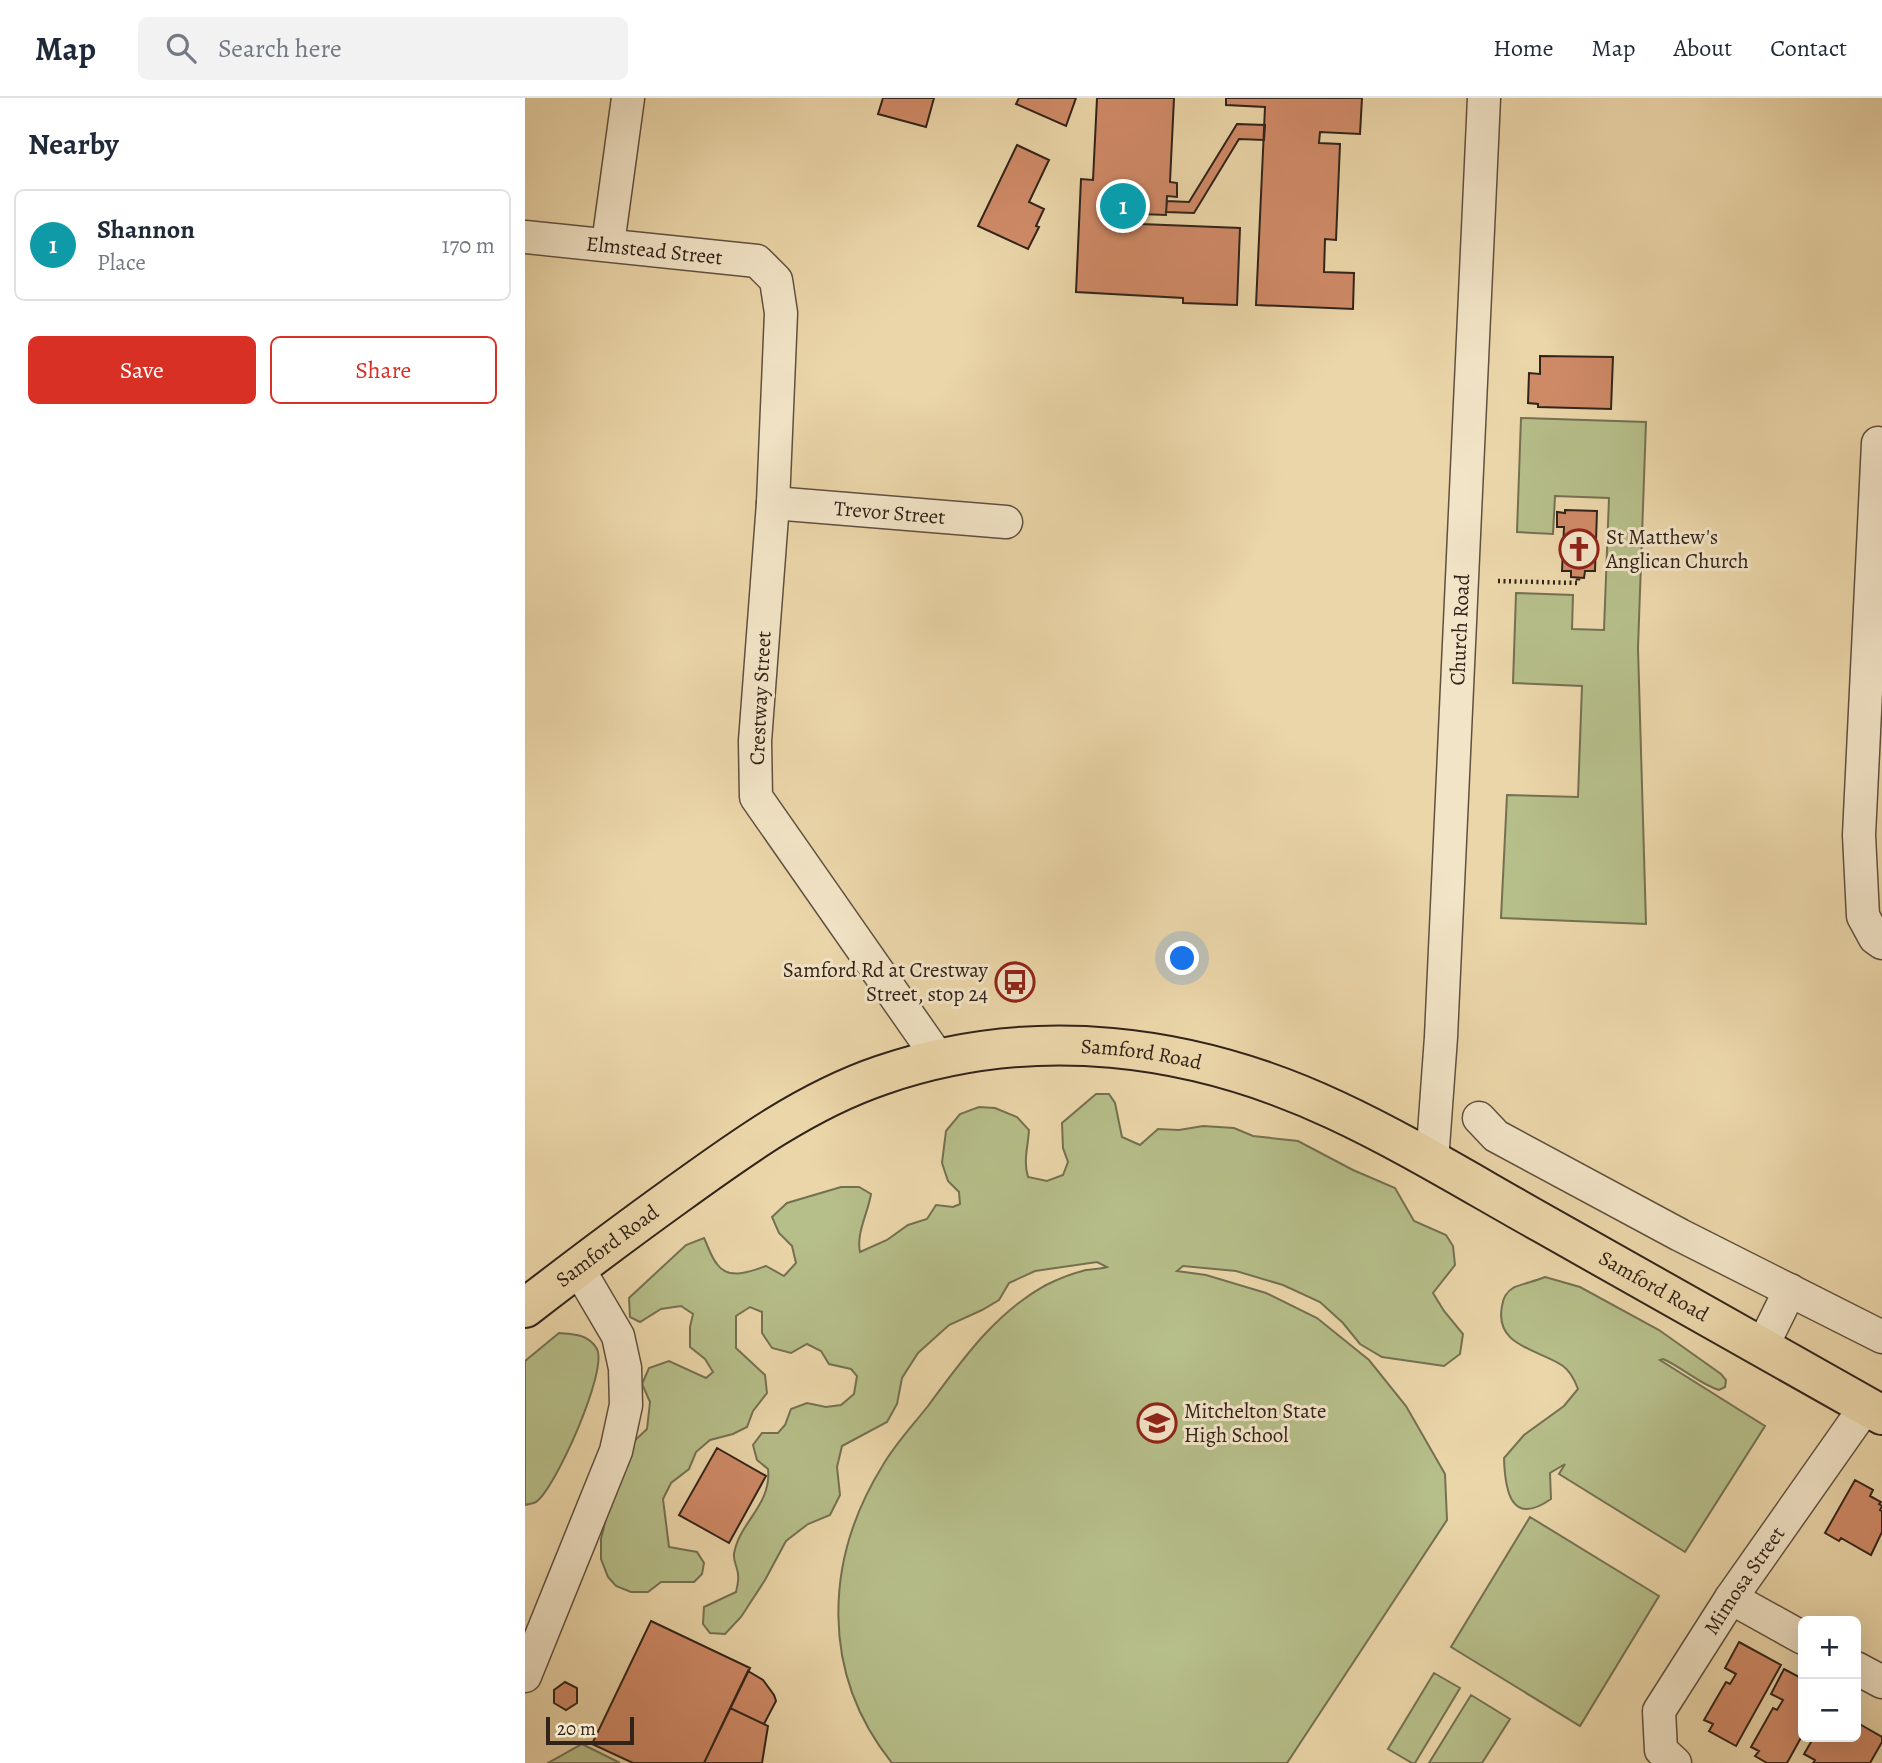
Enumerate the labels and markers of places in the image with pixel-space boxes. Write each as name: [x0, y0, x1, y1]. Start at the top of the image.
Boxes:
pin: 1: [1100, 180, 1146, 232]
place label: St Matthew's Anglican Church: [1605, 523, 1749, 575]
church icon: St Matthew's Anglican Church: [1558, 528, 1600, 570]
place label: Samford Rd at Crestway Street, stop 24: [783, 956, 989, 1008]
bus stop icon: Samford Rd at Crestway Street, stop 24: [994, 961, 1036, 1003]
place label: Mitchelton State High School: [1184, 1397, 1326, 1449]
school or university icon: Mitchelton State High School: [1136, 1402, 1178, 1444]

